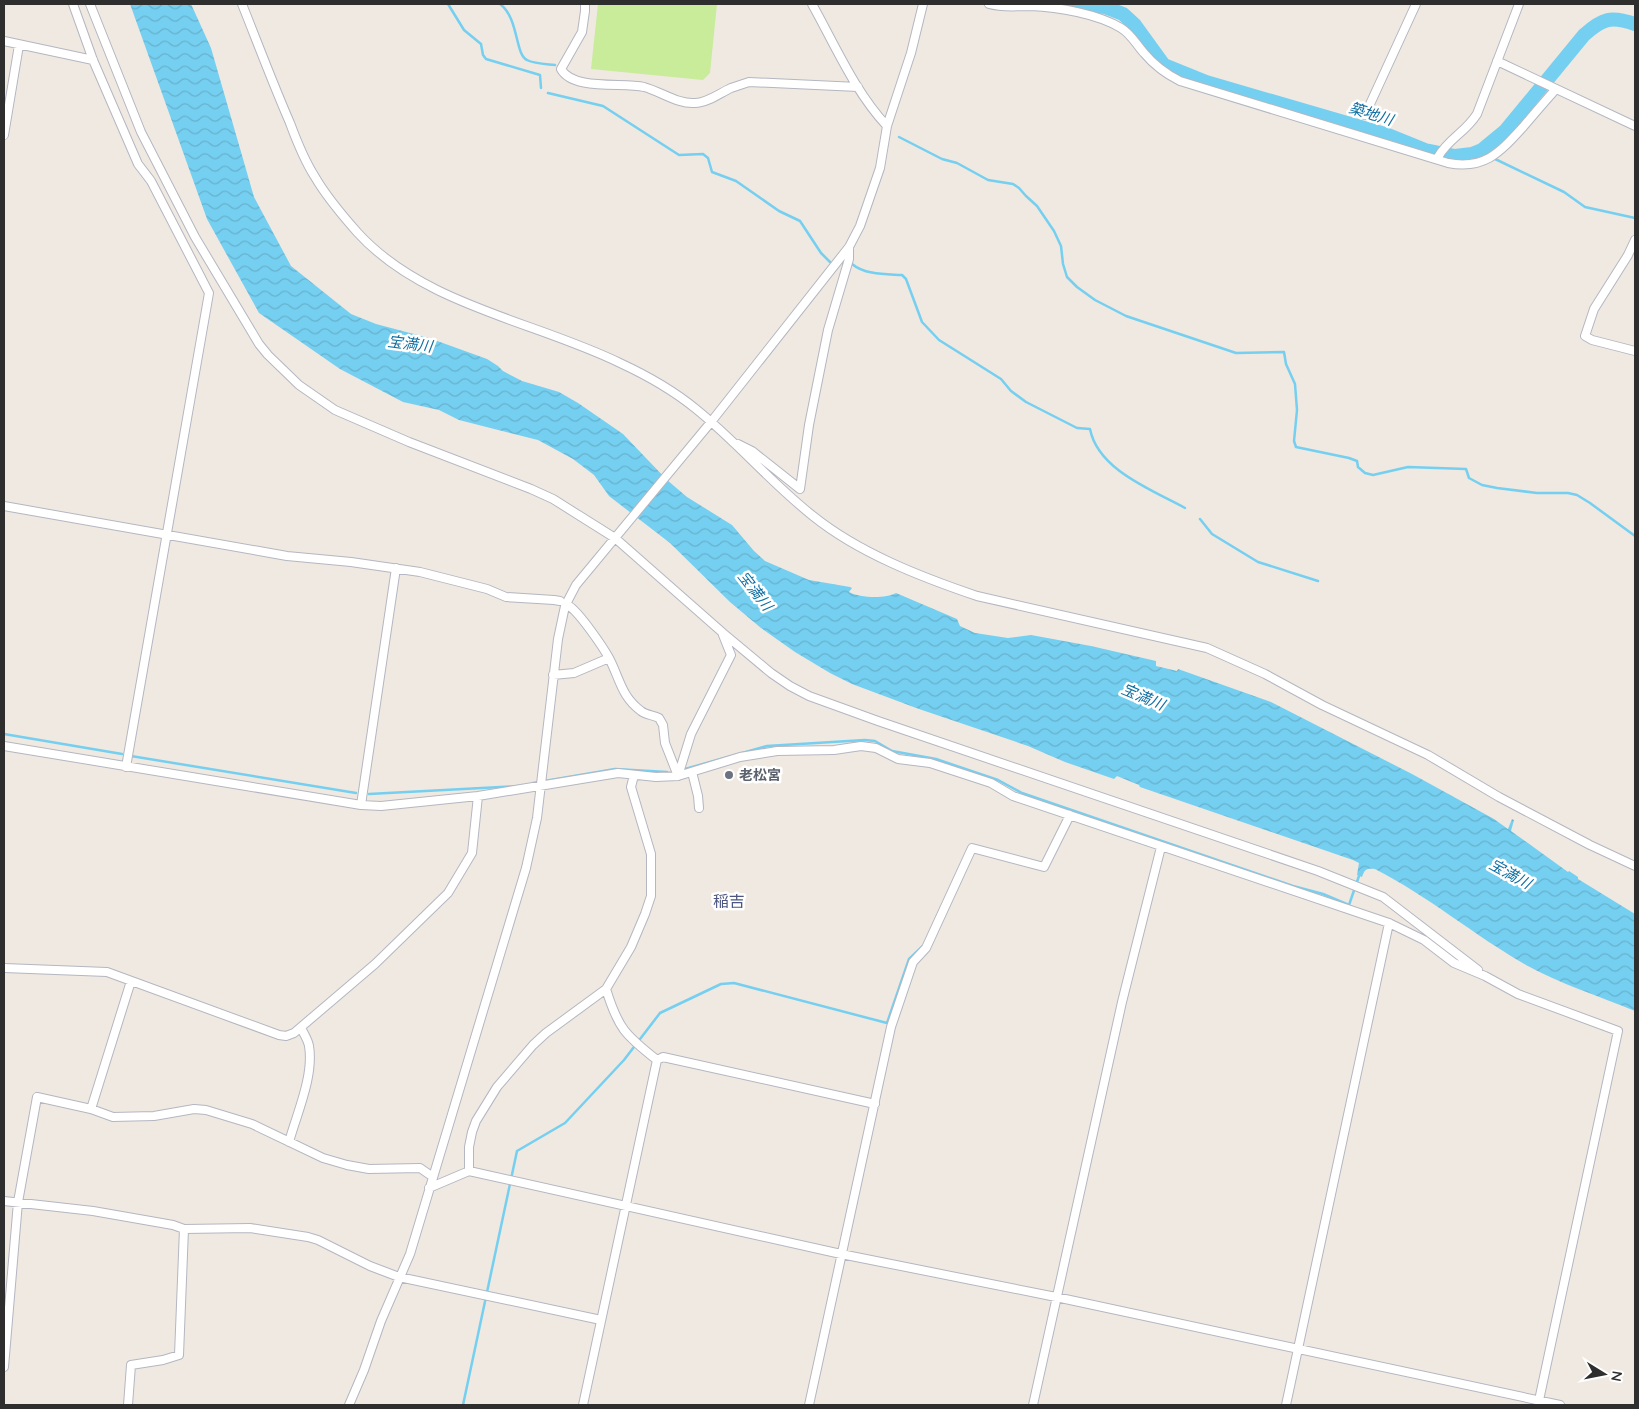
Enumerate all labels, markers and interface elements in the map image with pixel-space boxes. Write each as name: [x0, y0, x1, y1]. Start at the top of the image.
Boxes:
water label: 築地川: [1347, 98, 1397, 130]
water label: 宝満川: [387, 331, 436, 356]
water label: 宝満川: [734, 567, 778, 616]
water label: 宝満川: [1119, 679, 1169, 715]
place label: 老松宮: [739, 766, 781, 784]
marker: 老松宮: [723, 769, 735, 781]
water label: 宝満川: [1486, 854, 1536, 894]
district label: 稲吉: [713, 891, 745, 911]
north arrow: [1579, 1349, 1629, 1399]
text: N: [1607, 1370, 1627, 1383]

